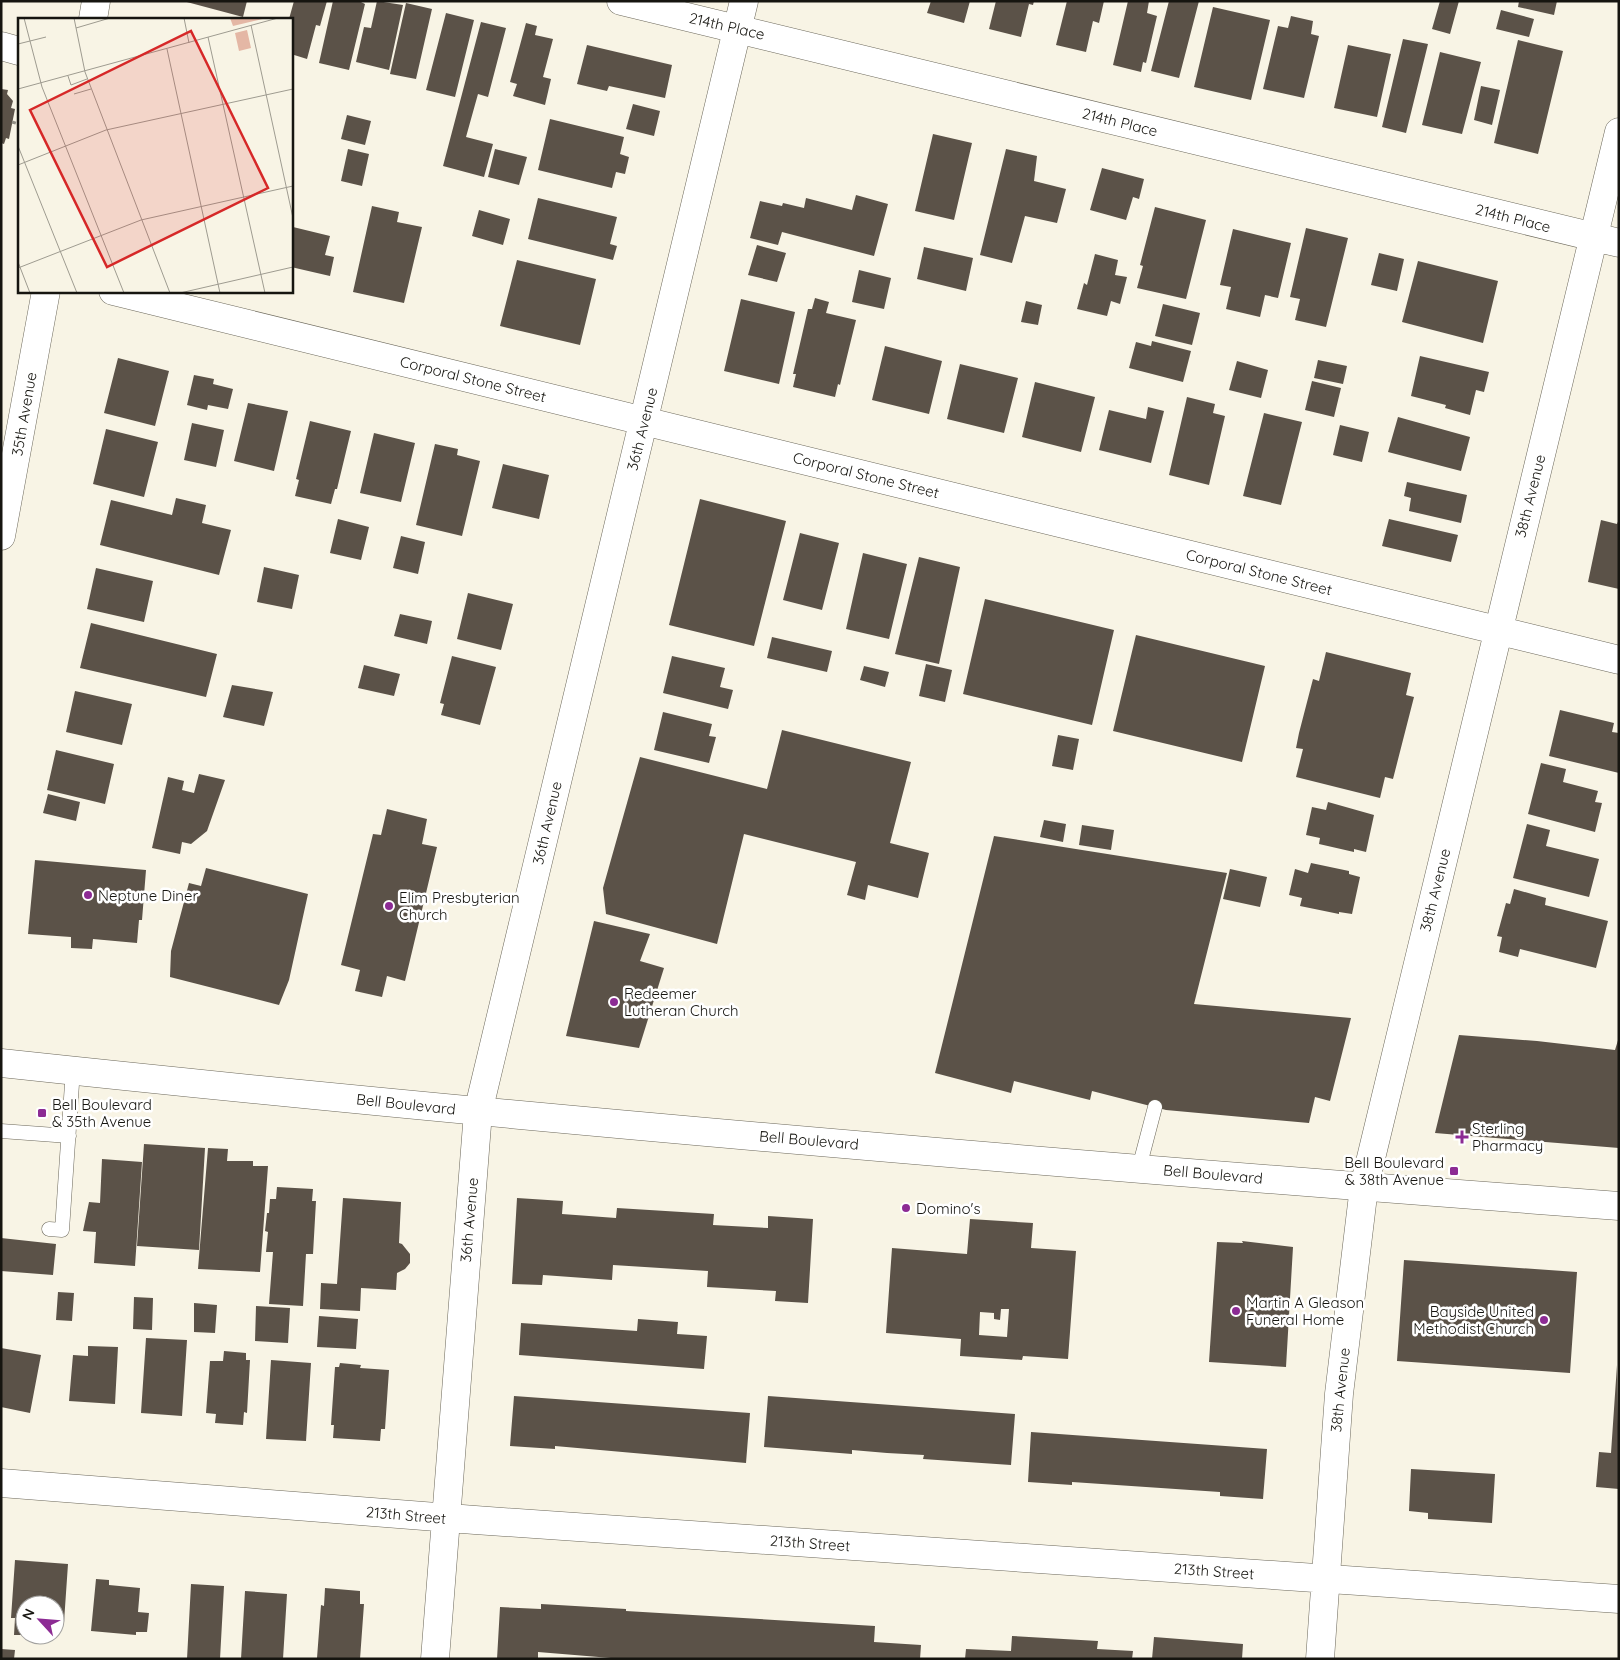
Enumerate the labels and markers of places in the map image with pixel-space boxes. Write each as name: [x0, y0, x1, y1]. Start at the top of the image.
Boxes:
place label: Neptune Diner: [98, 886, 198, 905]
place label: Elim Presbyterian Church: [399, 888, 520, 924]
marker: Neptune Diner: [82, 889, 94, 901]
marker: Elim Presbyterian Church: [383, 900, 395, 912]
place label: Redeemer Lutheran Church: [624, 984, 739, 1020]
marker: Redeemer Lutheran Church: [608, 996, 620, 1008]
place label: Bell Boulevard & 35th Avenue: [52, 1095, 152, 1131]
marker: Bell Boulevard & 35th Avenue: [36, 1107, 48, 1119]
place label: Sterling Pharmacy: [1472, 1119, 1543, 1155]
marker: Sterling Pharmacy: [1456, 1131, 1468, 1143]
place label: Bell Boulevard & 38th Avenue: [1344, 1153, 1444, 1189]
marker: Bell Boulevard & 38th Avenue: [1448, 1165, 1460, 1177]
place label: Domino's: [916, 1199, 981, 1218]
marker: Domino's: [900, 1202, 912, 1214]
place label: Martin A Gleason Funeral Home: [1246, 1293, 1364, 1329]
place label: Bayside United Methodist Church: [1413, 1302, 1534, 1338]
marker: Martin A Gleason Funeral Home: [1230, 1305, 1242, 1317]
marker: Bayside United Methodist Church: [1538, 1314, 1550, 1326]

